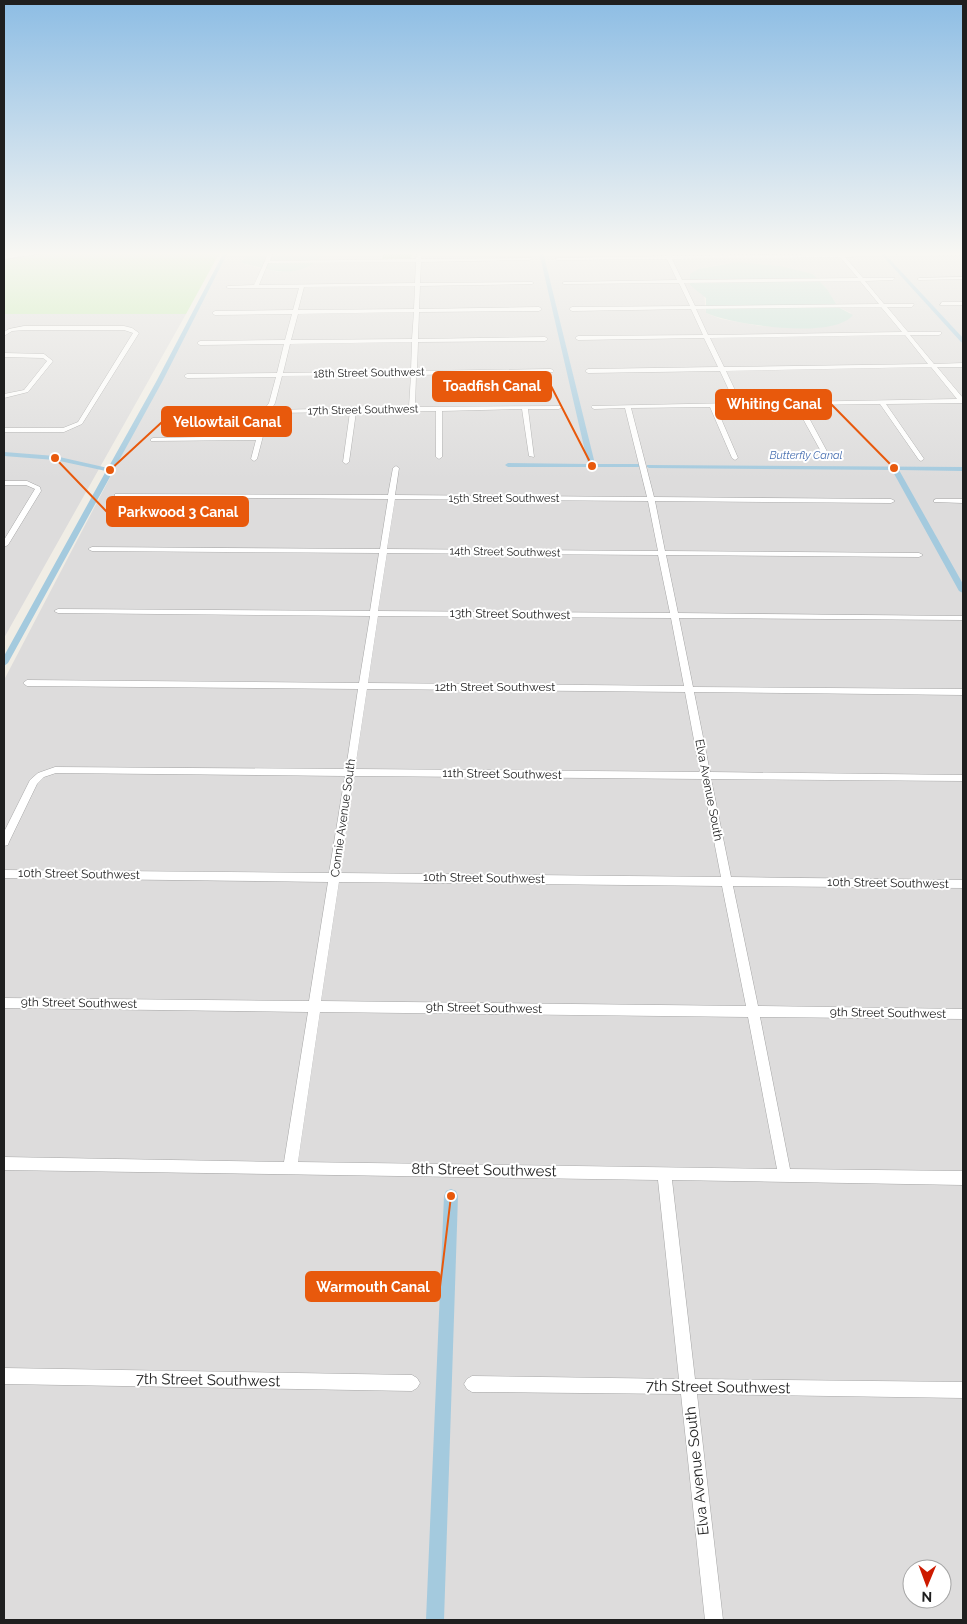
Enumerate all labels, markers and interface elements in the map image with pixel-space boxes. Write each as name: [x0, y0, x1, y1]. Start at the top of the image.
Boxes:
street label: 18th Street Southwest: [313, 366, 425, 380]
callout: Toadfish Canal: [433, 372, 551, 401]
text: Toadfish Canal: [443, 378, 542, 394]
callout: Whiting Canal: [716, 390, 831, 419]
text: Whiting Canal: [727, 396, 822, 412]
street label: 17th Street Southwest: [308, 403, 419, 417]
callout: Yellowtail Canal: [162, 407, 291, 436]
text: Yellowtail Canal: [173, 414, 282, 430]
water label: Butterfly Canal: [769, 449, 843, 462]
street label: 15th Street Southwest: [449, 492, 560, 505]
callout: Parkwood 3 Canal: [107, 497, 248, 526]
text: Parkwood 3 Canal: [118, 504, 239, 520]
street label: 14th Street Southwest: [449, 545, 561, 559]
street label: 13th Street Southwest: [449, 606, 571, 622]
street label: 12th Street Southwest: [435, 680, 555, 694]
street label: Elva Avenue South: [692, 738, 726, 842]
street label: Connie Avenue South: [328, 758, 358, 878]
street label: 11th Street Southwest: [442, 766, 562, 782]
street label: 10th Street Southwest: [18, 866, 140, 882]
street label: 10th Street Southwest: [423, 870, 545, 886]
street label: 10th Street Southwest: [827, 875, 949, 891]
street label: 9th Street Southwest: [21, 995, 137, 1011]
street label: 9th Street Southwest: [426, 1000, 542, 1016]
street label: 9th Street Southwest: [830, 1005, 946, 1021]
street label: 8th Street Southwest: [411, 1160, 557, 1180]
callout: Warmouth Canal: [306, 1272, 440, 1301]
text: Warmouth Canal: [316, 1279, 430, 1295]
street label: 7th Street Southwest: [136, 1370, 280, 1390]
street label: 7th Street Southwest: [646, 1377, 790, 1397]
street label: Elva Avenue South: [681, 1406, 713, 1536]
north arrow: [902, 1559, 952, 1609]
text: N: [921, 1589, 932, 1605]

